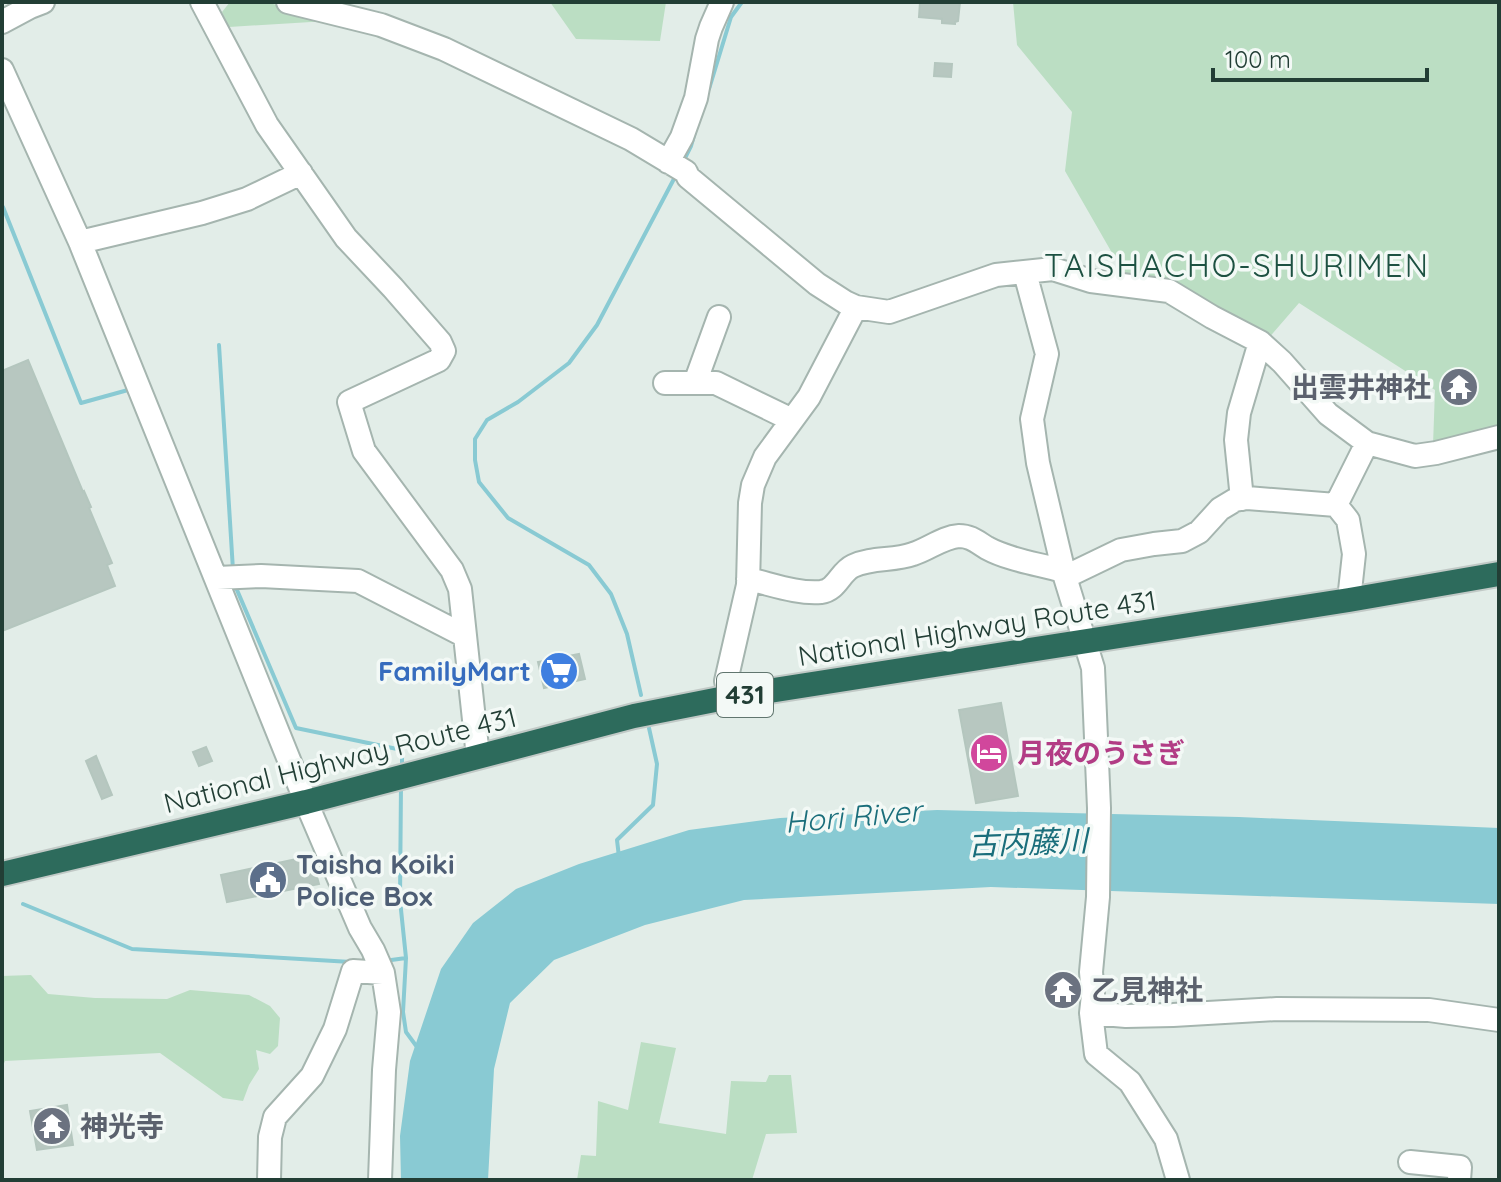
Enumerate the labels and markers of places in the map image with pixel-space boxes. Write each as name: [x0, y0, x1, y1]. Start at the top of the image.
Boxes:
temple icon: 出雲井神社: [1438, 366, 1480, 408]
place label: 出雲井神社: [1291, 369, 1431, 404]
supermarket icon: FamilyMart: [538, 650, 580, 692]
place label: FamilyMart: [378, 653, 531, 688]
hotel icon: 月夜のうさぎ: [968, 732, 1010, 774]
place label: 月夜のうさぎ: [1017, 735, 1185, 770]
place label: Taisha Koiki Police Box: [296, 846, 455, 913]
public building icon: Taisha Koiki Police Box: [247, 859, 289, 901]
temple icon: 乙見神社: [1042, 969, 1084, 1011]
place label: 乙見神社: [1091, 972, 1203, 1007]
temple icon: 神光寺: [31, 1105, 73, 1147]
place label: 神光寺: [80, 1108, 164, 1143]

